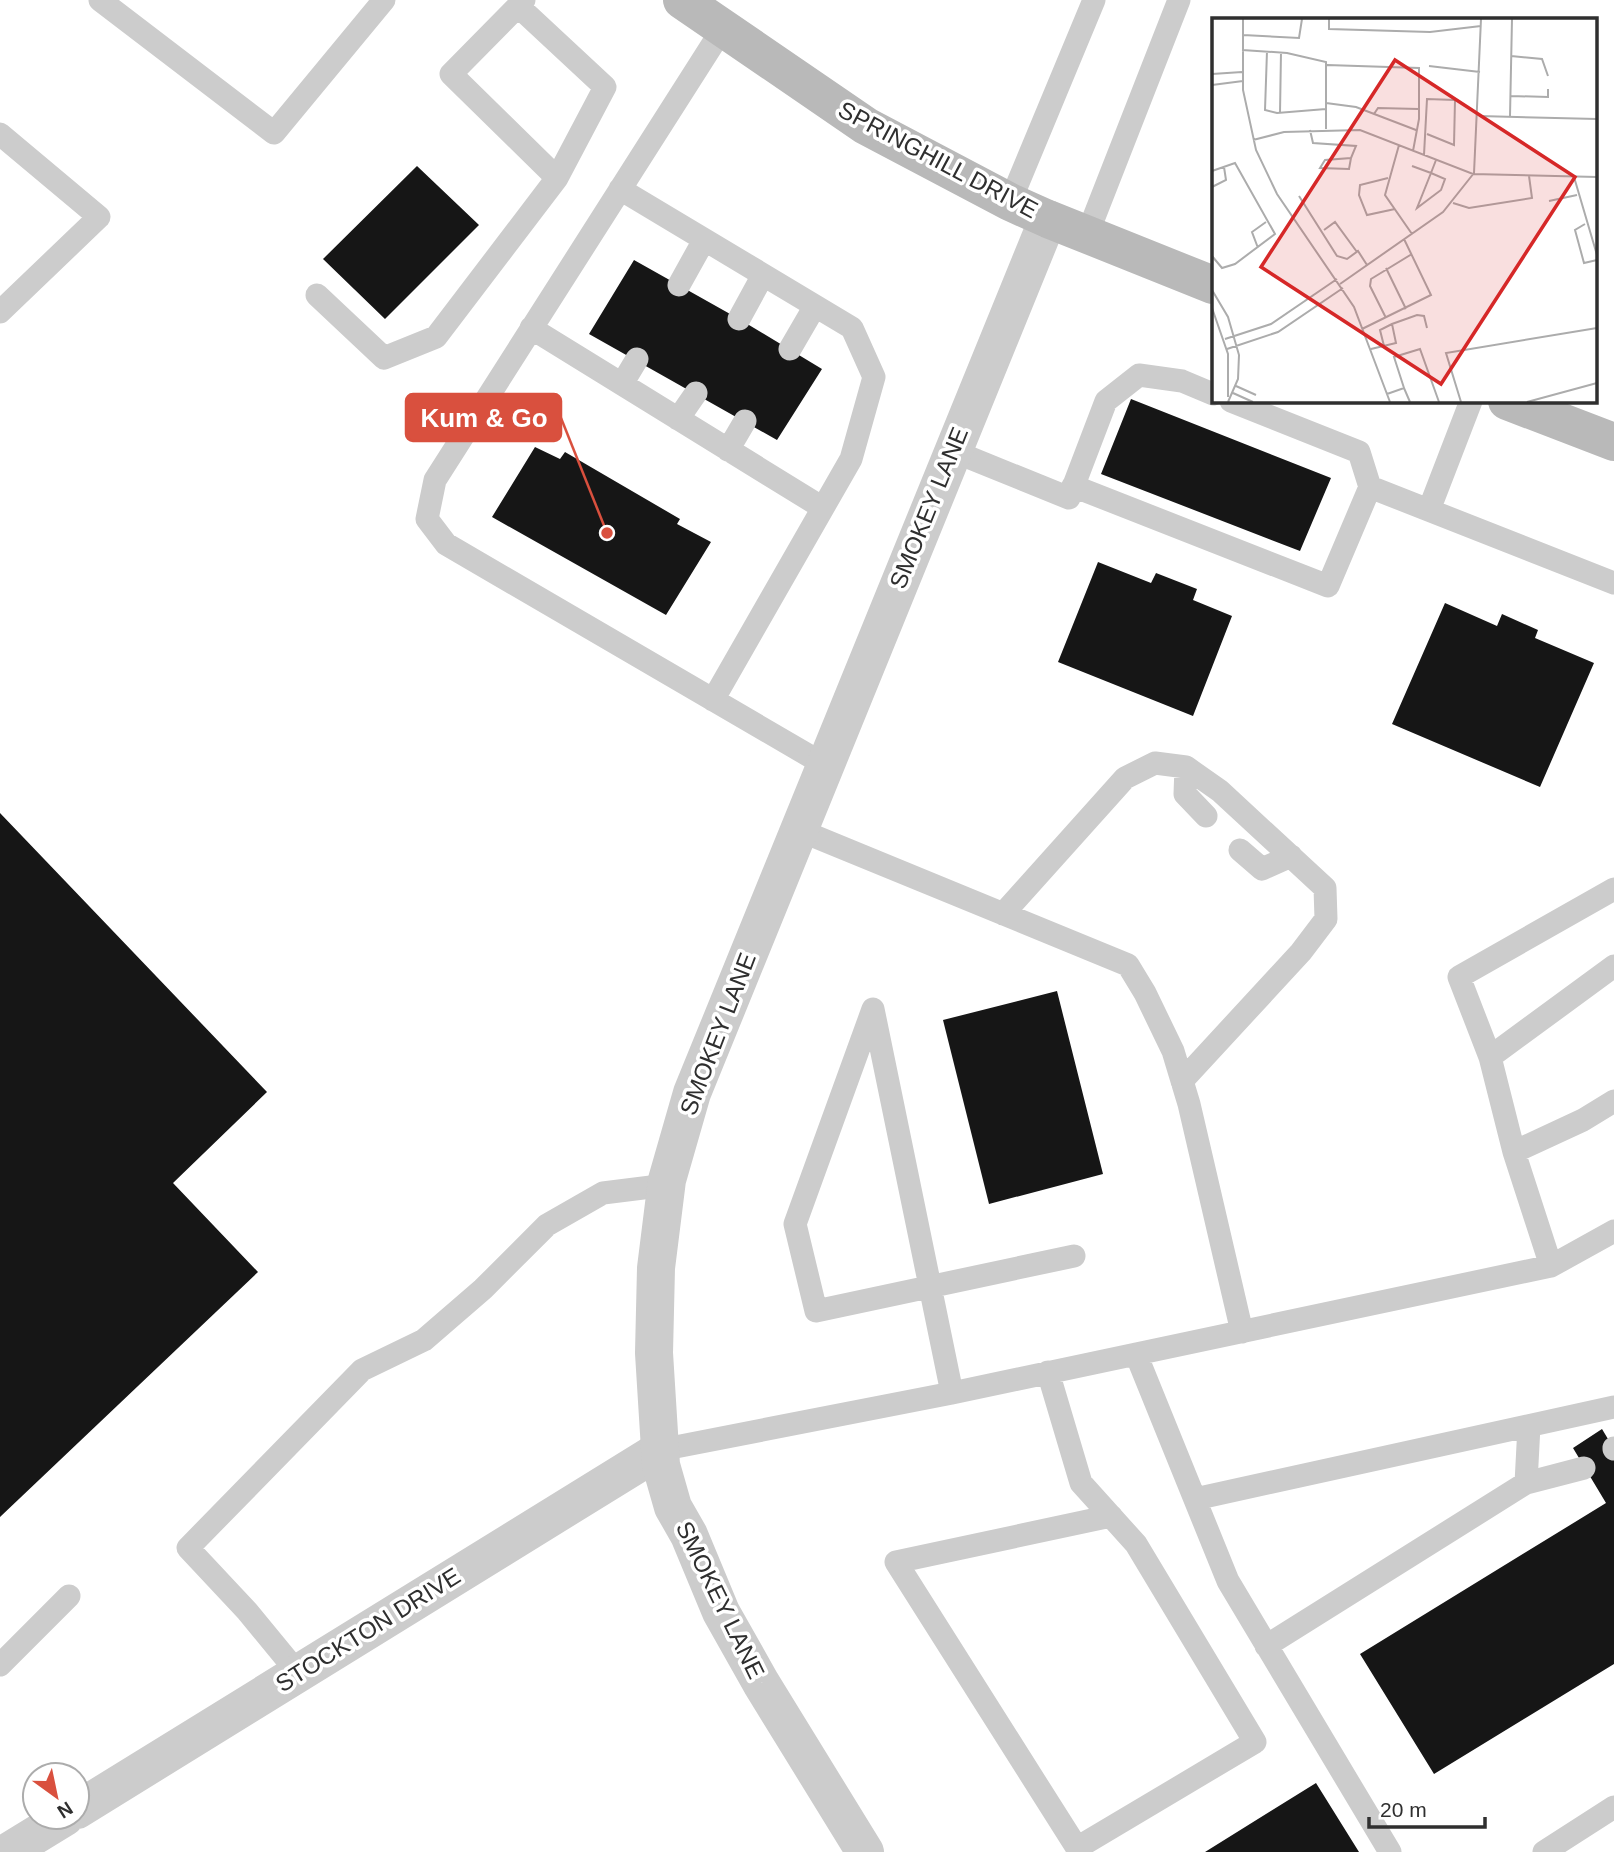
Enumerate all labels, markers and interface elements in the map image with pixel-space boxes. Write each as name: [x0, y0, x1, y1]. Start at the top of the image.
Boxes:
inset map: [1212, 18, 1596, 402]
street label: SPRINGHILL DRIVE: [834, 96, 1043, 224]
callout: Kum & Go: [406, 394, 561, 441]
text: Kum & Go: [420, 403, 548, 433]
street label: SMOKEY LANE: [884, 423, 973, 592]
street label: SMOKEY LANE: [674, 949, 761, 1119]
street label: SMOKEY LANE: [671, 1517, 770, 1683]
street label: STOCKTON DRIVE: [270, 1562, 465, 1697]
north arrow: [21, 1761, 91, 1831]
scale bar: [1369, 1786, 1484, 1830]
text: N: [54, 1797, 76, 1822]
text: 20 m: [1380, 1798, 1427, 1821]

